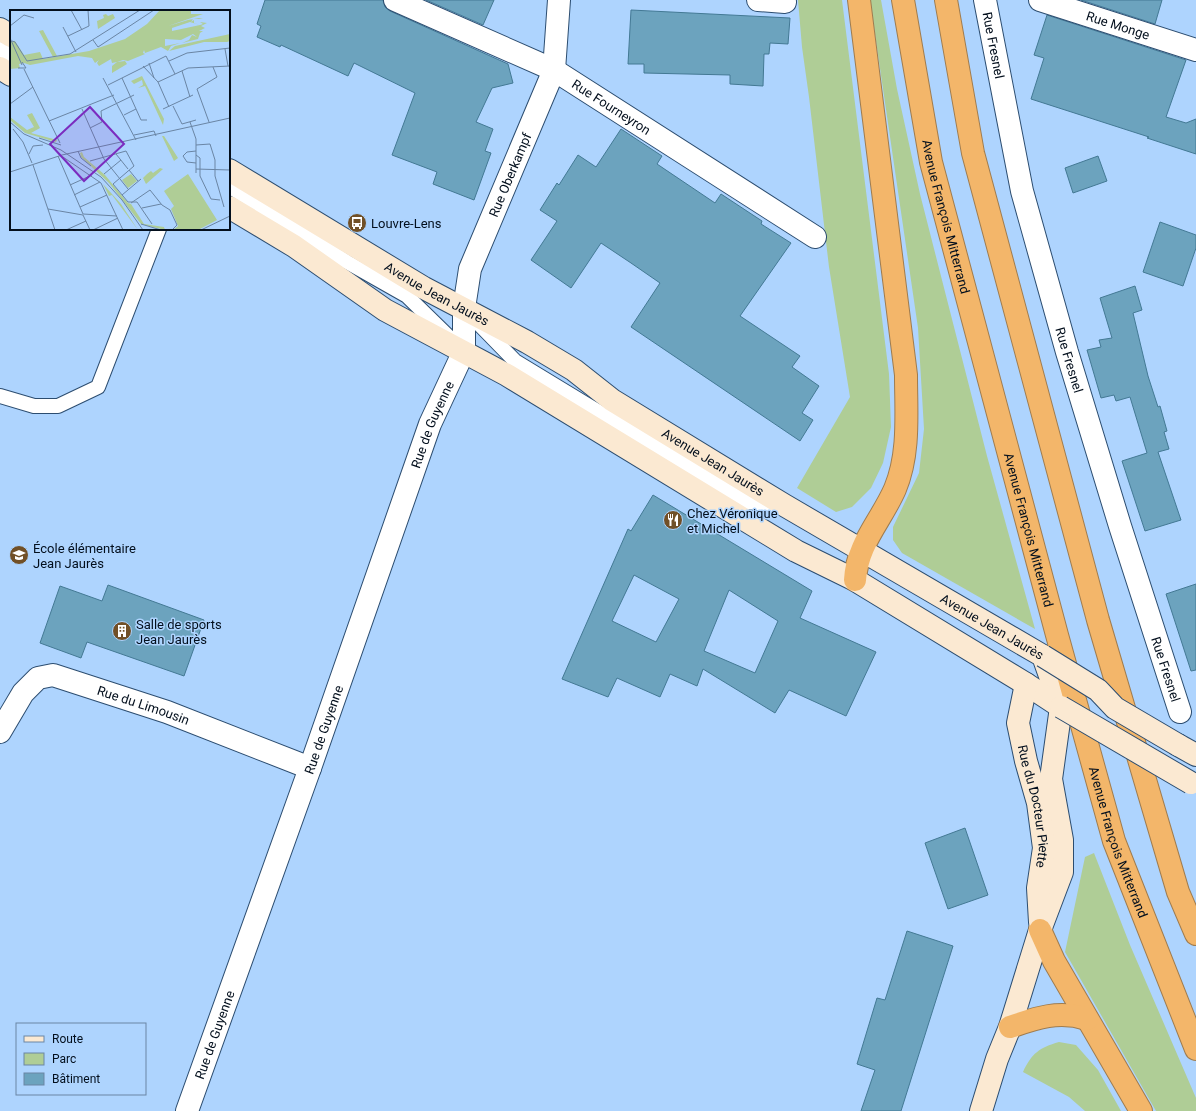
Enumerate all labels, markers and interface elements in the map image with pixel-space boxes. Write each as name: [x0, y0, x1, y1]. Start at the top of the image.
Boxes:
street label: Rue Monge: [1085, 8, 1152, 42]
inset map: [10, 10, 230, 230]
street label: Rue Fresnel: [980, 11, 1008, 80]
street label: Rue Fourneyron: [569, 76, 654, 137]
street label: Rue Oberkampf: [485, 130, 534, 219]
street label: Avenue François Mitterrand: [920, 138, 973, 295]
bus stop icon: Louvre-Lens: [346, 212, 368, 234]
place label: Louvre-Lens: [371, 216, 442, 231]
street label: Avenue Jean Jaurès: [382, 259, 492, 328]
street label: Rue Fresnel: [1053, 325, 1086, 394]
street label: Rue de Guyenne: [408, 378, 457, 470]
street label: Avenue Jean Jaurès: [660, 425, 767, 499]
street label: Avenue François Mitterrand: [1001, 451, 1057, 608]
place label: Chez Véronique et Michel: [687, 506, 778, 536]
restaurant icon: Chez Véronique et Michel: [662, 509, 684, 531]
place label: École élémentaire Jean Jaurès: [33, 541, 136, 571]
school or university icon: École élémentaire Jean Jaurès: [8, 544, 30, 566]
street label: Avenue Jean Jaurès: [938, 591, 1047, 662]
place label: Salle de sports Jean Jaurès: [136, 617, 222, 647]
building icon: Salle de sports Jean Jaurès: [111, 620, 133, 642]
street label: Rue Fresnel: [1149, 635, 1184, 704]
street label: Rue du Limousin: [95, 682, 192, 728]
street label: Rue de Guyenne: [301, 683, 346, 776]
street label: Rue du Docteur Piette: [1015, 743, 1052, 869]
street label: Avenue François Mitterrand: [1086, 765, 1151, 920]
street label: Rue de Guyenne: [192, 988, 237, 1081]
legend: [16, 1023, 146, 1095]
text: Route: [52, 1032, 83, 1046]
text: Parc: [52, 1052, 76, 1066]
text: Bâtiment: [52, 1072, 100, 1086]

